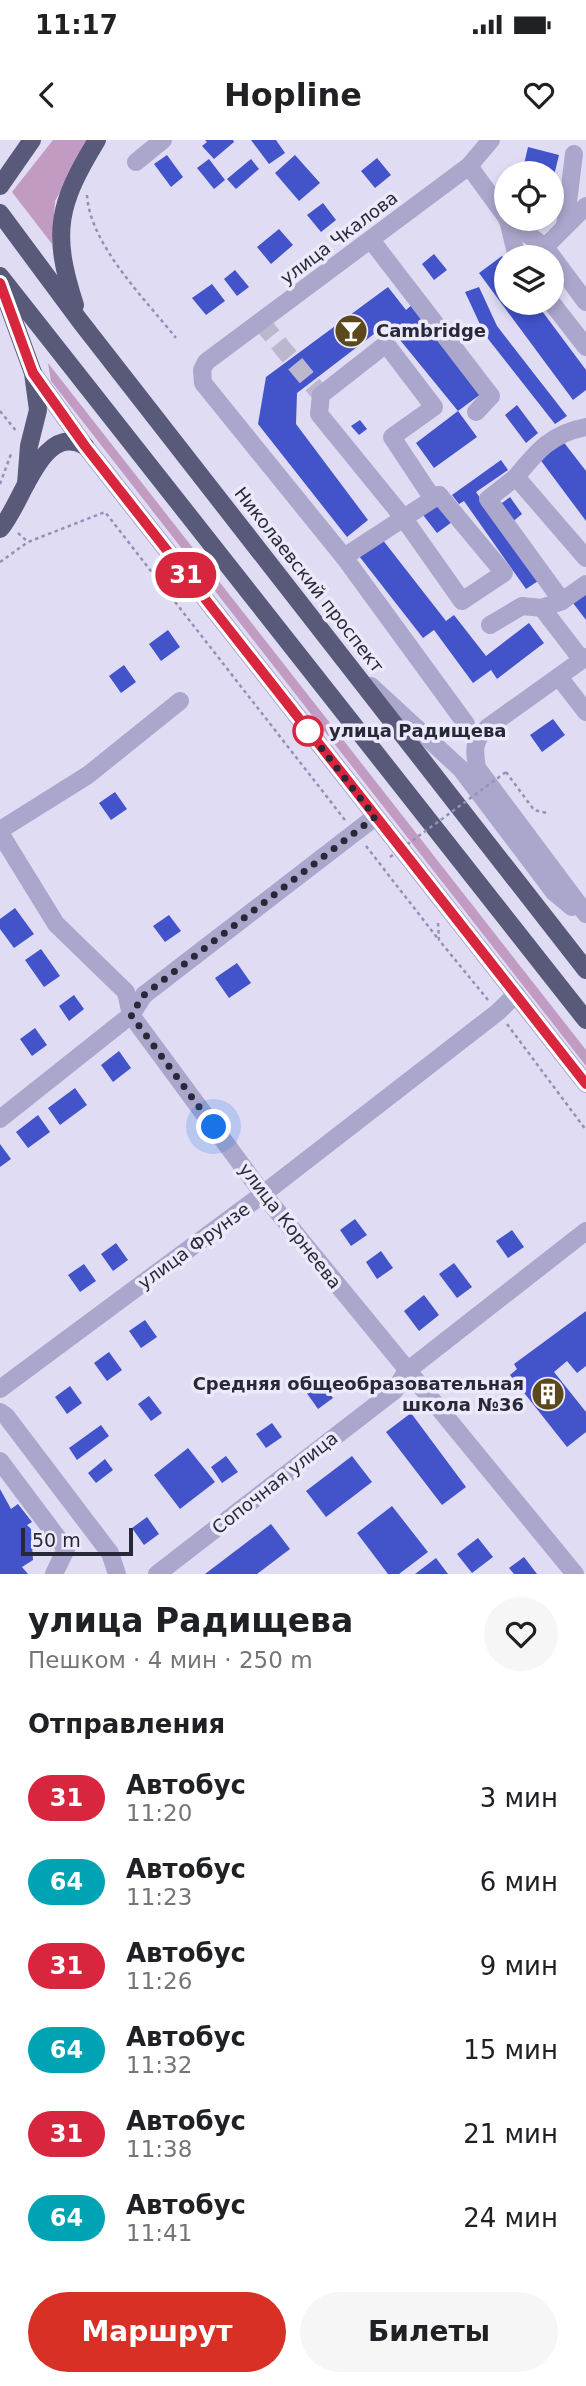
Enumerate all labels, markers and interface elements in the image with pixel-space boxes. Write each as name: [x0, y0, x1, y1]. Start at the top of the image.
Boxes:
text: 11:17: [35, 10, 118, 40]
icon: back: [28, 76, 66, 114]
text: Hopline: [224, 76, 362, 114]
icon: heart: [520, 76, 558, 114]
map controls: [494, 161, 564, 315]
button: locate: [494, 161, 564, 231]
street label: улица Чкалова: [276, 187, 401, 288]
button: layers: [494, 245, 564, 315]
bar icon: Cambridge: [332, 312, 370, 350]
place label: Cambridge: [376, 320, 486, 341]
street label: Николаевский проспект: [230, 483, 388, 677]
line badge: 31: [154, 552, 218, 598]
text: 31: [169, 561, 203, 589]
marker: улица Радищева: [293, 716, 323, 746]
place label: улица Радищева: [329, 720, 506, 741]
your location: [196, 1109, 231, 1144]
street label: улица Корнеева: [235, 1159, 346, 1293]
street label: улица Фрунзе: [134, 1198, 254, 1293]
place label: Средняя общеобразовательная школа №36: [193, 1373, 524, 1415]
building icon: Средняя общеобразовательная школа №36: [529, 1375, 567, 1413]
street label: Сопочная улица: [208, 1427, 342, 1538]
scale bar: [21, 1525, 133, 1557]
text: 50 m: [32, 1529, 81, 1551]
button: heart: [484, 1597, 558, 1671]
text: улица Радищева: [28, 1601, 353, 1640]
text: Пешком · 4 мин · 250 m: [28, 1647, 313, 1673]
text: Отправления: [28, 1709, 225, 1739]
text: Автобус: [126, 1770, 246, 1800]
text: 3 мин: [480, 1783, 558, 1813]
text: 31: [50, 1784, 83, 1812]
text: 11:20: [126, 1800, 192, 1826]
text: Автобус: [126, 1854, 246, 1884]
text: 6 мин: [480, 1867, 558, 1897]
text: 64: [50, 1868, 83, 1896]
text: 11:23: [126, 1884, 192, 1910]
text: Автобус: [126, 1938, 246, 1968]
text: 9 мин: [480, 1951, 558, 1981]
text: 31: [50, 1952, 83, 1980]
text: 11:26: [126, 1968, 192, 1994]
text: Автобус: [126, 2022, 246, 2052]
text: 15 мин: [463, 2035, 558, 2065]
text: 64: [50, 2036, 83, 2064]
text: 11:32: [126, 2052, 192, 2078]
text: Автобус: [126, 2106, 246, 2136]
text: 21 мин: [463, 2119, 558, 2149]
text: 31: [50, 2120, 83, 2148]
text: 11:38: [126, 2136, 192, 2162]
text: Автобус: [126, 2190, 246, 2220]
text: 24 мин: [463, 2203, 558, 2233]
text: 64: [50, 2204, 83, 2232]
text: 11:41: [126, 2220, 192, 2246]
button: Маршрут: [28, 2292, 286, 2372]
button: Билеты: [300, 2292, 558, 2372]

